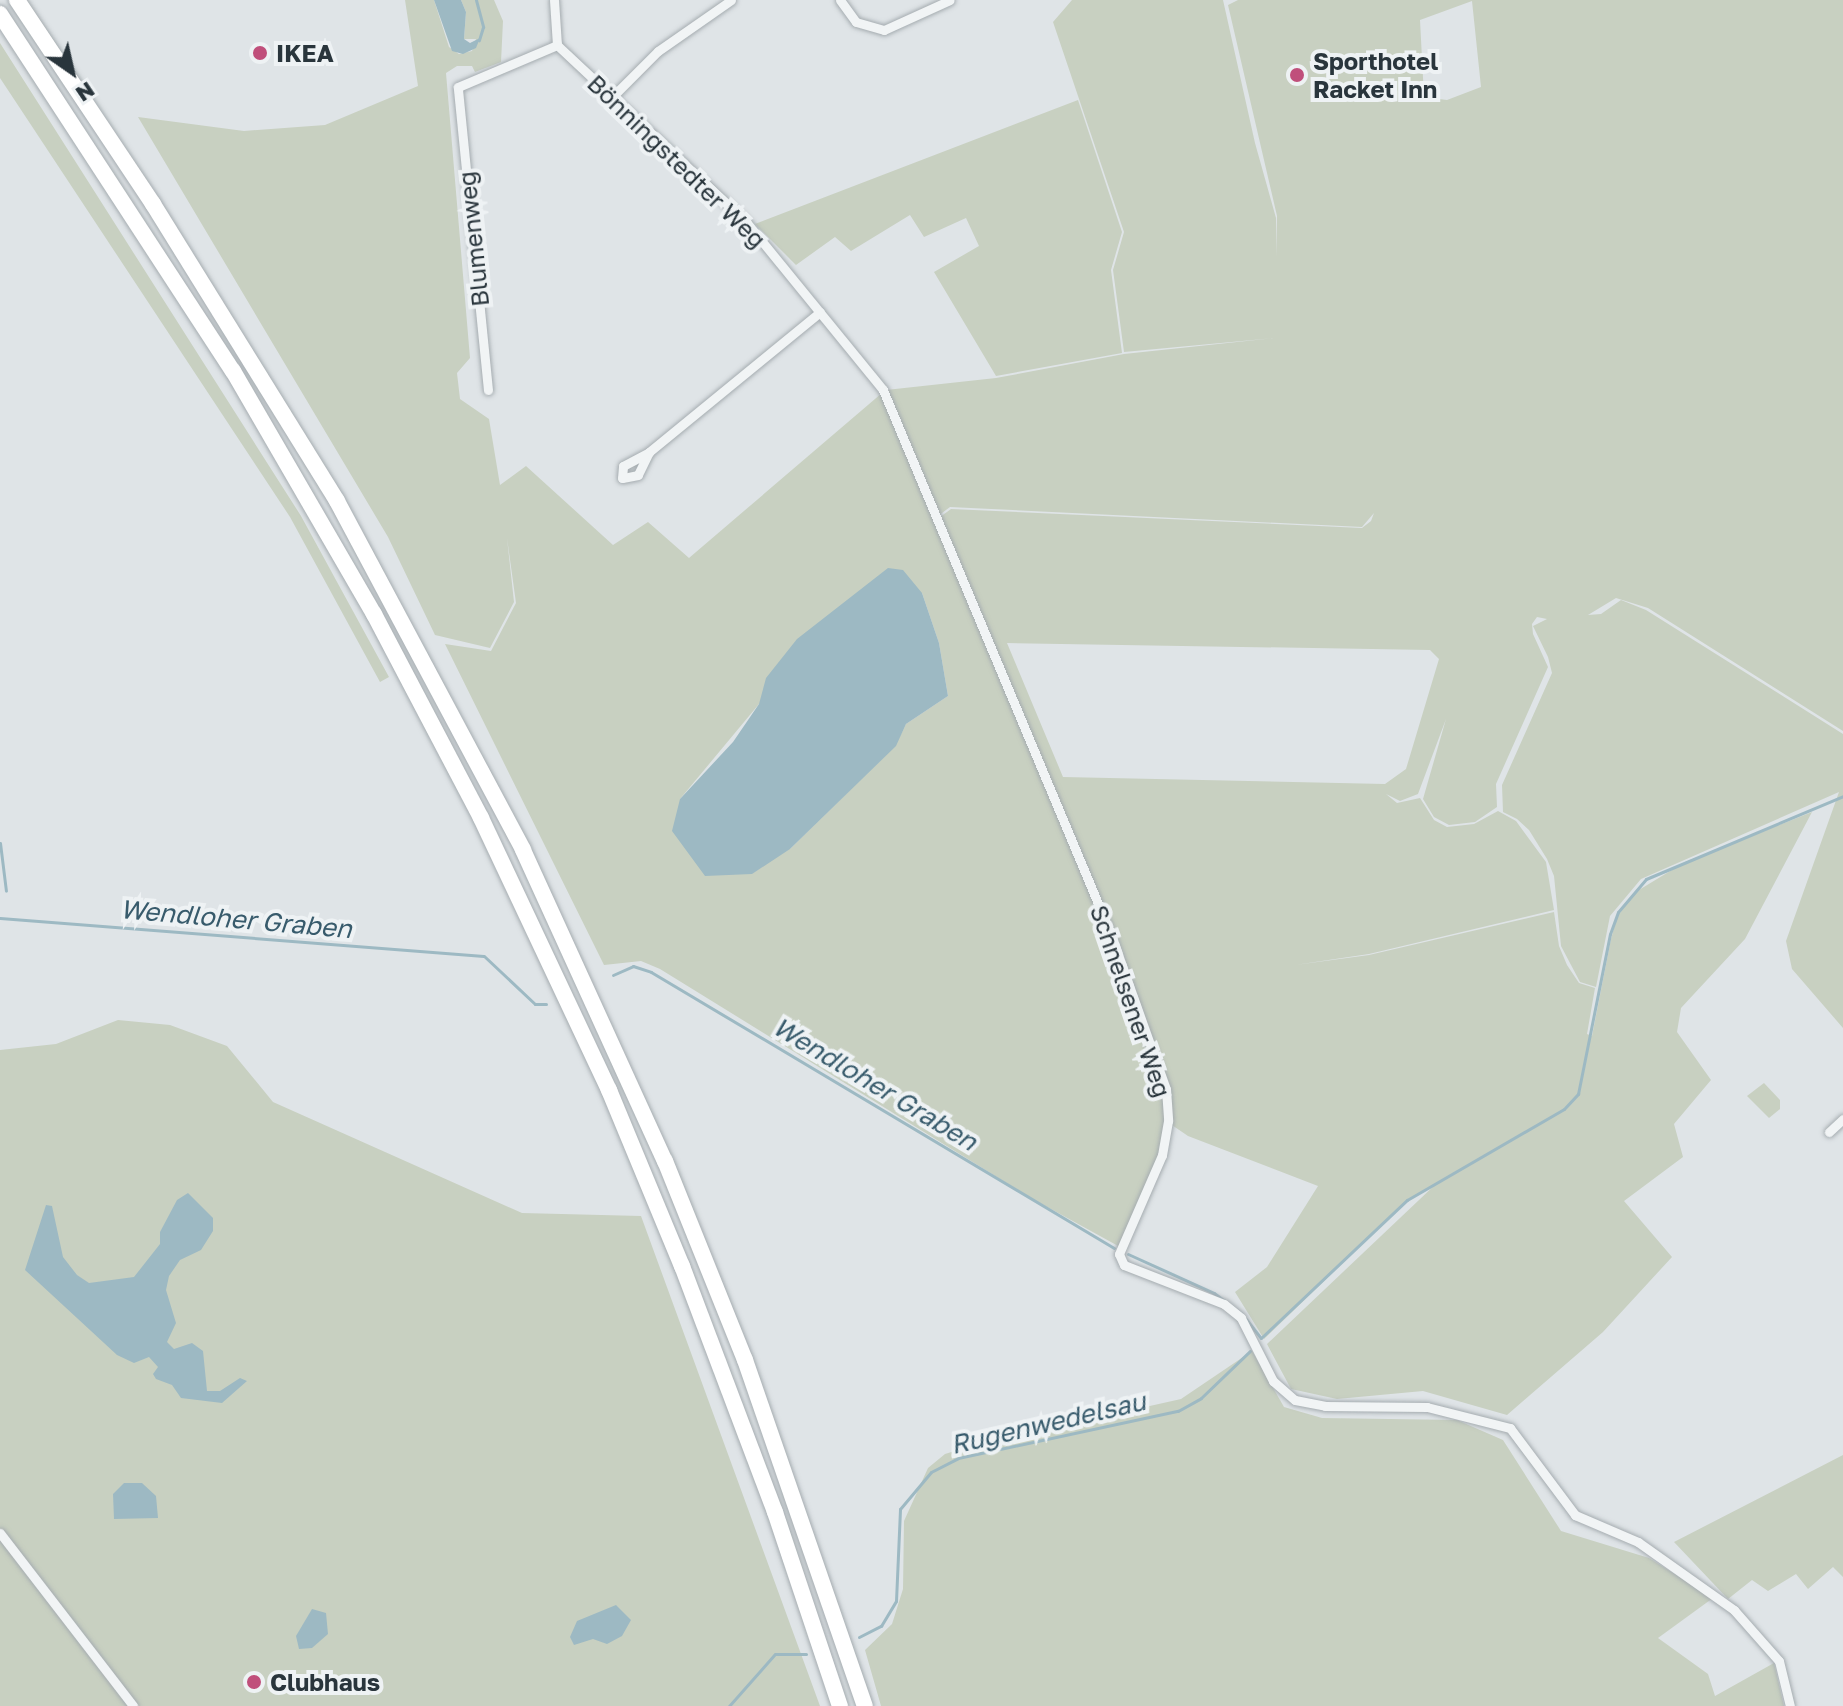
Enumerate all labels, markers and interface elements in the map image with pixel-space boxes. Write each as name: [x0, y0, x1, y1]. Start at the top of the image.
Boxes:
north arrow: [32, 32, 112, 112]
place label: IKEA: [276, 39, 334, 67]
marker: IKEA: [251, 44, 269, 62]
place label: Sporthotel Racket Inn: [1313, 47, 1438, 103]
marker: Sporthotel Racket Inn: [1288, 66, 1306, 84]
street label: Bönningstedter Weg: [582, 68, 772, 254]
text: N: [71, 76, 100, 108]
street label: Blumenweg: [452, 170, 494, 308]
water label: Wendloher Graben: [119, 893, 353, 945]
street label: Schnelsener Weg: [1085, 901, 1177, 1101]
water label: Wendloher Graben: [767, 1011, 983, 1157]
water label: Rugenwedelsau: [947, 1385, 1149, 1461]
place label: Clubhaus: [270, 1668, 380, 1696]
marker: Clubhaus: [245, 1673, 263, 1691]

